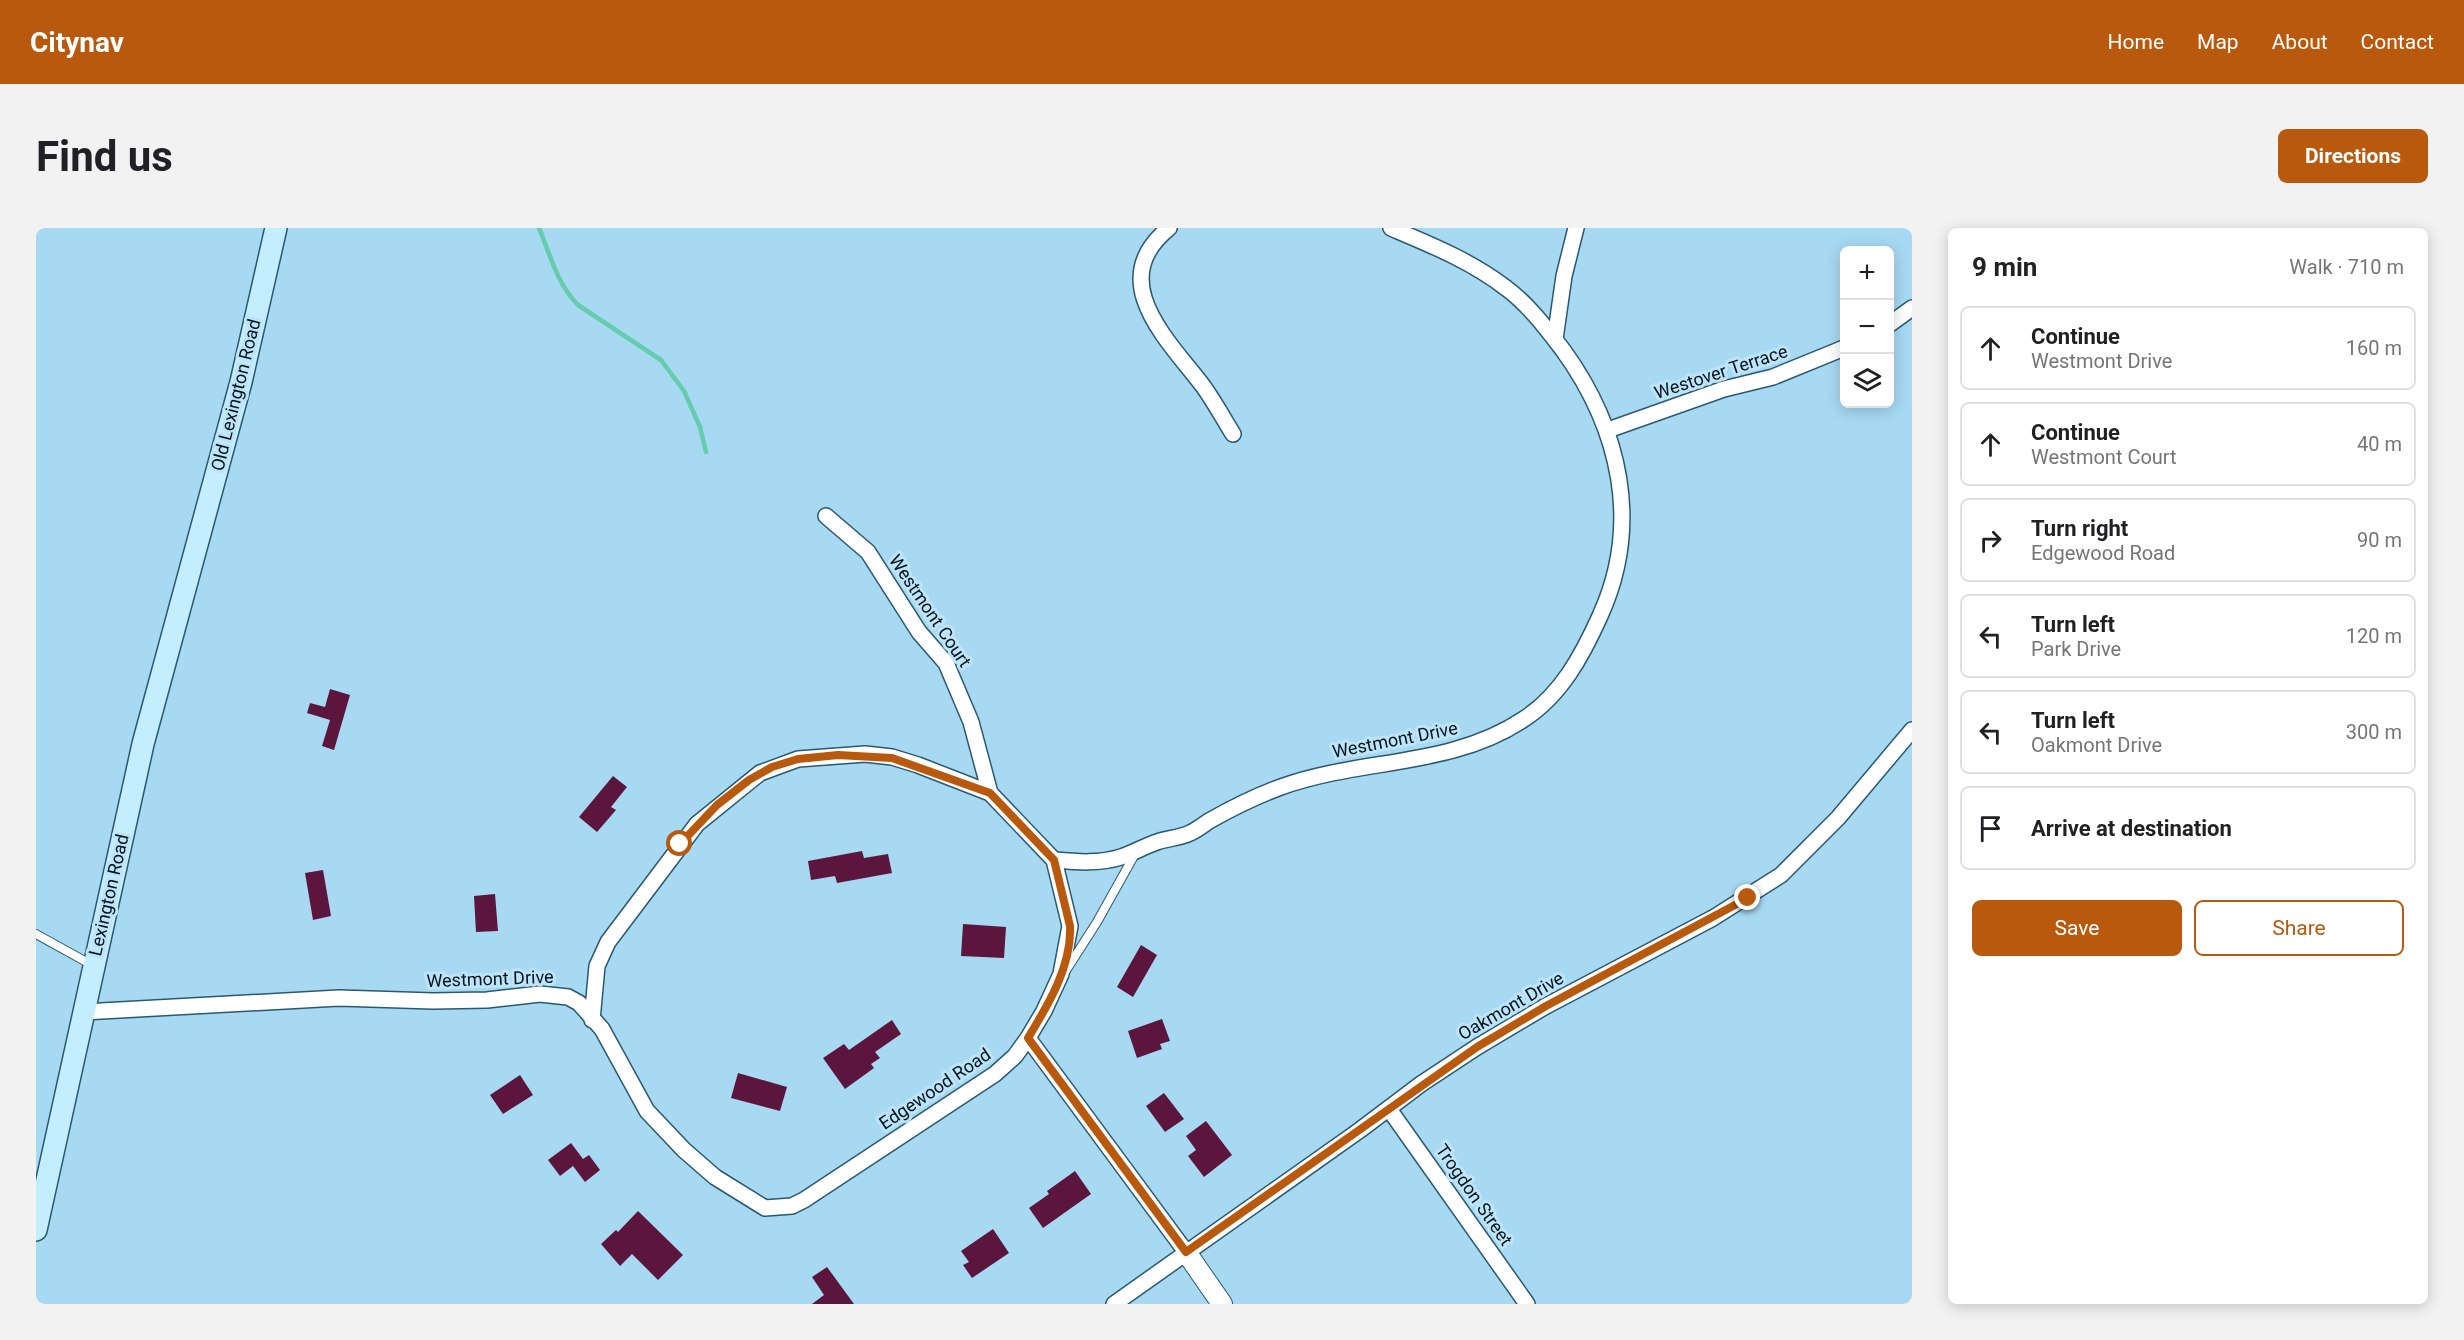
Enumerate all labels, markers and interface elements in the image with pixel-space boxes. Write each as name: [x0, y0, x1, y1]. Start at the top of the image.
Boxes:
text: Citynav: [30, 26, 124, 59]
text: Home: [2108, 30, 2164, 54]
text: Map: [2197, 30, 2239, 54]
text: About: [2272, 30, 2328, 54]
text: Contact: [2361, 30, 2434, 54]
button: Directions: [2278, 129, 2428, 183]
text: Find us: [36, 132, 173, 181]
map controls: [1840, 246, 1894, 408]
button: +: [1840, 246, 1894, 300]
text: 9 min: [1972, 252, 2037, 282]
text: Walk · 710 m: [2289, 255, 2404, 279]
button: −: [1840, 300, 1894, 354]
street label: Old Lexington Road: [206, 317, 265, 473]
text: Continue: [2031, 324, 2120, 349]
icon: ahead: [1974, 332, 2007, 365]
text: 160 m: [2346, 336, 2402, 360]
street label: Westover Terrace: [1652, 340, 1790, 403]
text: Westmont Drive: [2031, 349, 2172, 373]
button: layers: [1840, 354, 1894, 408]
text: Continue: [2031, 420, 2120, 445]
icon: ahead: [1974, 428, 2007, 461]
text: 40 m: [2357, 432, 2402, 456]
text: Westmont Court: [2031, 445, 2177, 469]
text: Turn right: [2031, 516, 2128, 541]
icon: right: [1974, 524, 2007, 557]
text: 90 m: [2357, 528, 2402, 552]
text: Edgewood Road: [2031, 541, 2175, 565]
street label: Westmont Court: [885, 551, 976, 671]
text: Turn left: [2031, 612, 2115, 637]
icon: left: [1974, 620, 2007, 653]
text: 120 m: [2346, 624, 2402, 648]
text: Park Drive: [2031, 637, 2121, 661]
text: Turn left: [2031, 708, 2115, 733]
icon: left: [1974, 716, 2007, 749]
street label: Westmont Drive: [1330, 717, 1459, 762]
text: 300 m: [2346, 720, 2402, 744]
text: Oakmont Drive: [2031, 733, 2162, 757]
icon: arrive: [1974, 812, 2007, 845]
text: Arrive at destination: [2031, 816, 2232, 841]
route start: [666, 830, 692, 856]
street label: Lexington Road: [84, 832, 133, 958]
route end: [1734, 884, 1760, 910]
button: Save: [1972, 900, 2182, 956]
button: Share: [2194, 900, 2404, 956]
street label: Westmont Drive: [426, 966, 554, 991]
street label: Oakmont Drive: [1454, 967, 1567, 1044]
street label: Edgewood Road: [875, 1044, 994, 1134]
street label: Trogdon Street: [1432, 1140, 1517, 1249]

